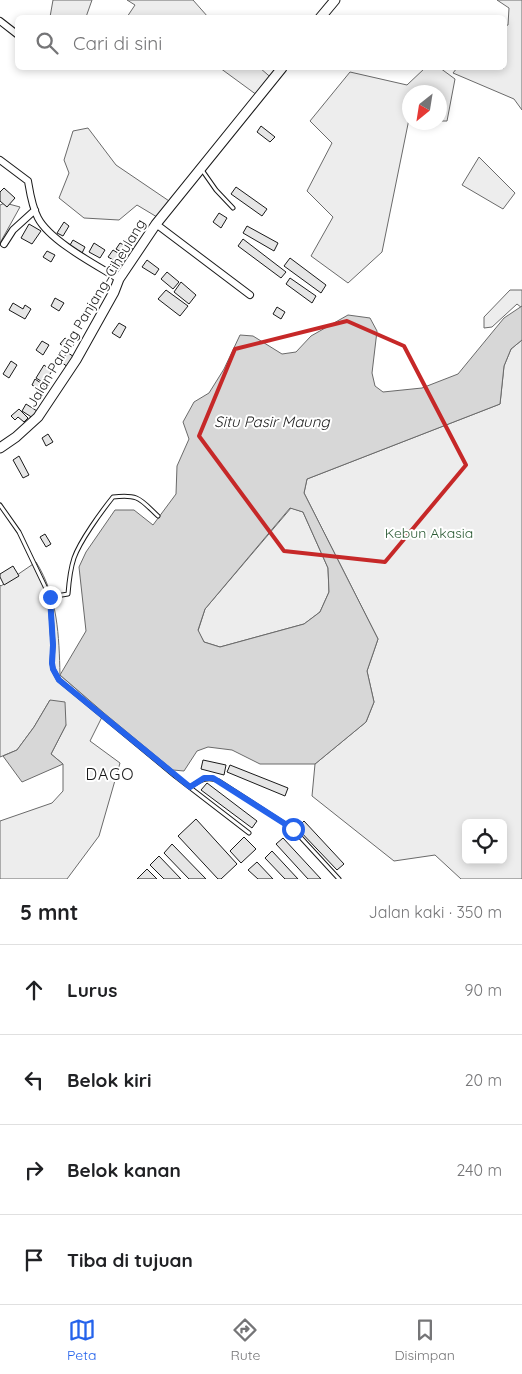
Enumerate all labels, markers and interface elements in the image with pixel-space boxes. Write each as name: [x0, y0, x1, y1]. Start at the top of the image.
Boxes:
search box: [15, 15, 507, 70]
icon: search: [33, 29, 61, 57]
text: Cari di sini: [73, 31, 162, 55]
north arrow: [402, 85, 447, 130]
street label: Jalan Parung Panjang–Ciheulang: [23, 216, 149, 410]
water label: Situ Pasir Maung: [214, 412, 331, 431]
park label: Kebun Akasia: [385, 524, 473, 542]
route end: [39, 586, 62, 609]
district label: DAGO: [85, 764, 135, 784]
route start: [282, 818, 305, 841]
map controls: [462, 819, 507, 864]
button: locate: [462, 819, 507, 864]
text: 5 mnt: [20, 899, 78, 925]
text: Jalan kaki · 350 m: [369, 902, 502, 922]
icon: ahead: [20, 976, 48, 1004]
text: Lurus: [67, 978, 117, 1002]
text: 90 m: [465, 980, 502, 1000]
icon: left: [20, 1066, 48, 1094]
text: Belok kiri: [67, 1068, 152, 1092]
text: 20 m: [465, 1070, 502, 1090]
icon: right: [20, 1156, 48, 1184]
text: Belok kanan: [67, 1158, 181, 1182]
text: 240 m: [456, 1160, 502, 1180]
icon: arrive: [20, 1246, 48, 1274]
text: Tiba di tujuan: [67, 1248, 193, 1272]
tab: Peta: [67, 1316, 96, 1364]
tab: Rute: [231, 1316, 260, 1364]
tab: Disimpan: [394, 1316, 455, 1364]

